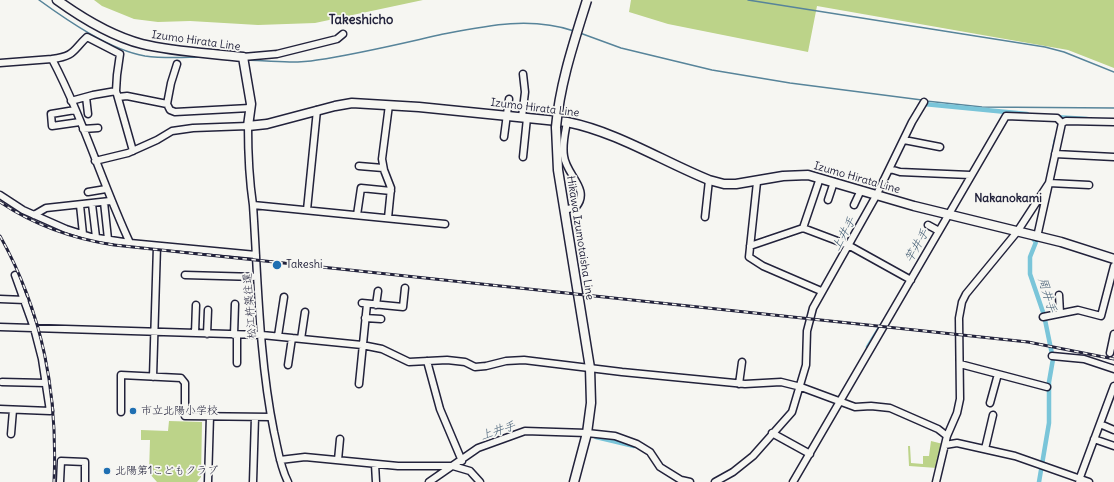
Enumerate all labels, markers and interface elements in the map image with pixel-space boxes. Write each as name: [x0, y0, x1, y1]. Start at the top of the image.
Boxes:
district label: Takeshicho: [329, 12, 393, 28]
street label: Izumo Hirata Line: [151, 28, 241, 54]
street label: Izumo Hirata Line: [490, 96, 580, 120]
street label: Izumo Hirata Line: [812, 159, 902, 197]
street label: Hikawa Izumotaisha Line: [564, 175, 596, 301]
district label: Nakanokami: [974, 192, 1042, 206]
water label: 上井手: [829, 215, 859, 253]
water label: 竿井手: [902, 227, 932, 265]
place label: Takeshi: [286, 258, 323, 272]
marker: Takeshi: [271, 259, 283, 271]
street label: 松江杵築往還: [241, 273, 259, 339]
water label: 周井手: [1035, 276, 1059, 314]
place label: 市立北陽小学校: [141, 404, 218, 418]
marker: 市立北陽小学校: [128, 406, 138, 416]
water label: 上井手: [479, 419, 517, 443]
place label: 北陽第1こどもクラブ: [115, 464, 218, 478]
marker: 北陽第1こどもクラブ: [102, 466, 112, 476]

